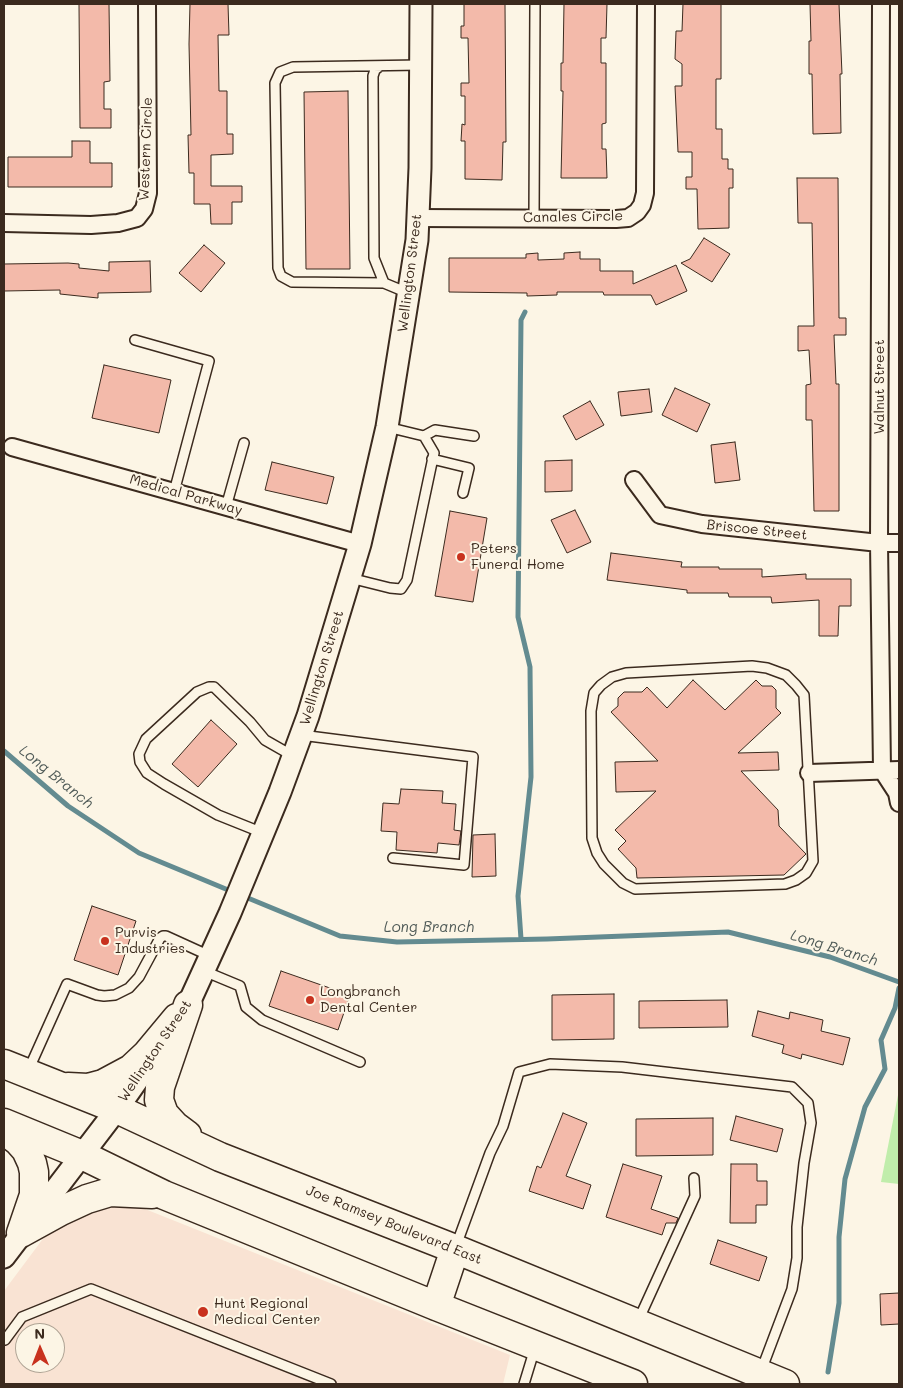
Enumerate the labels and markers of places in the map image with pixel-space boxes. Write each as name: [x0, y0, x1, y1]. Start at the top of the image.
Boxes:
place label: Peters Funeral Home: [471, 541, 565, 574]
marker: Peters Funeral Home: [455, 551, 467, 563]
place label: Purvis Industries: [115, 925, 185, 958]
marker: Purvis Industries: [99, 935, 111, 947]
place label: Longbranch Dental Center: [320, 984, 417, 1016]
marker: Longbranch Dental Center: [304, 994, 316, 1006]
place label: Hunt Regional Medical Center: [214, 1296, 320, 1328]
marker: Hunt Regional Medical Center: [196, 1305, 210, 1319]

